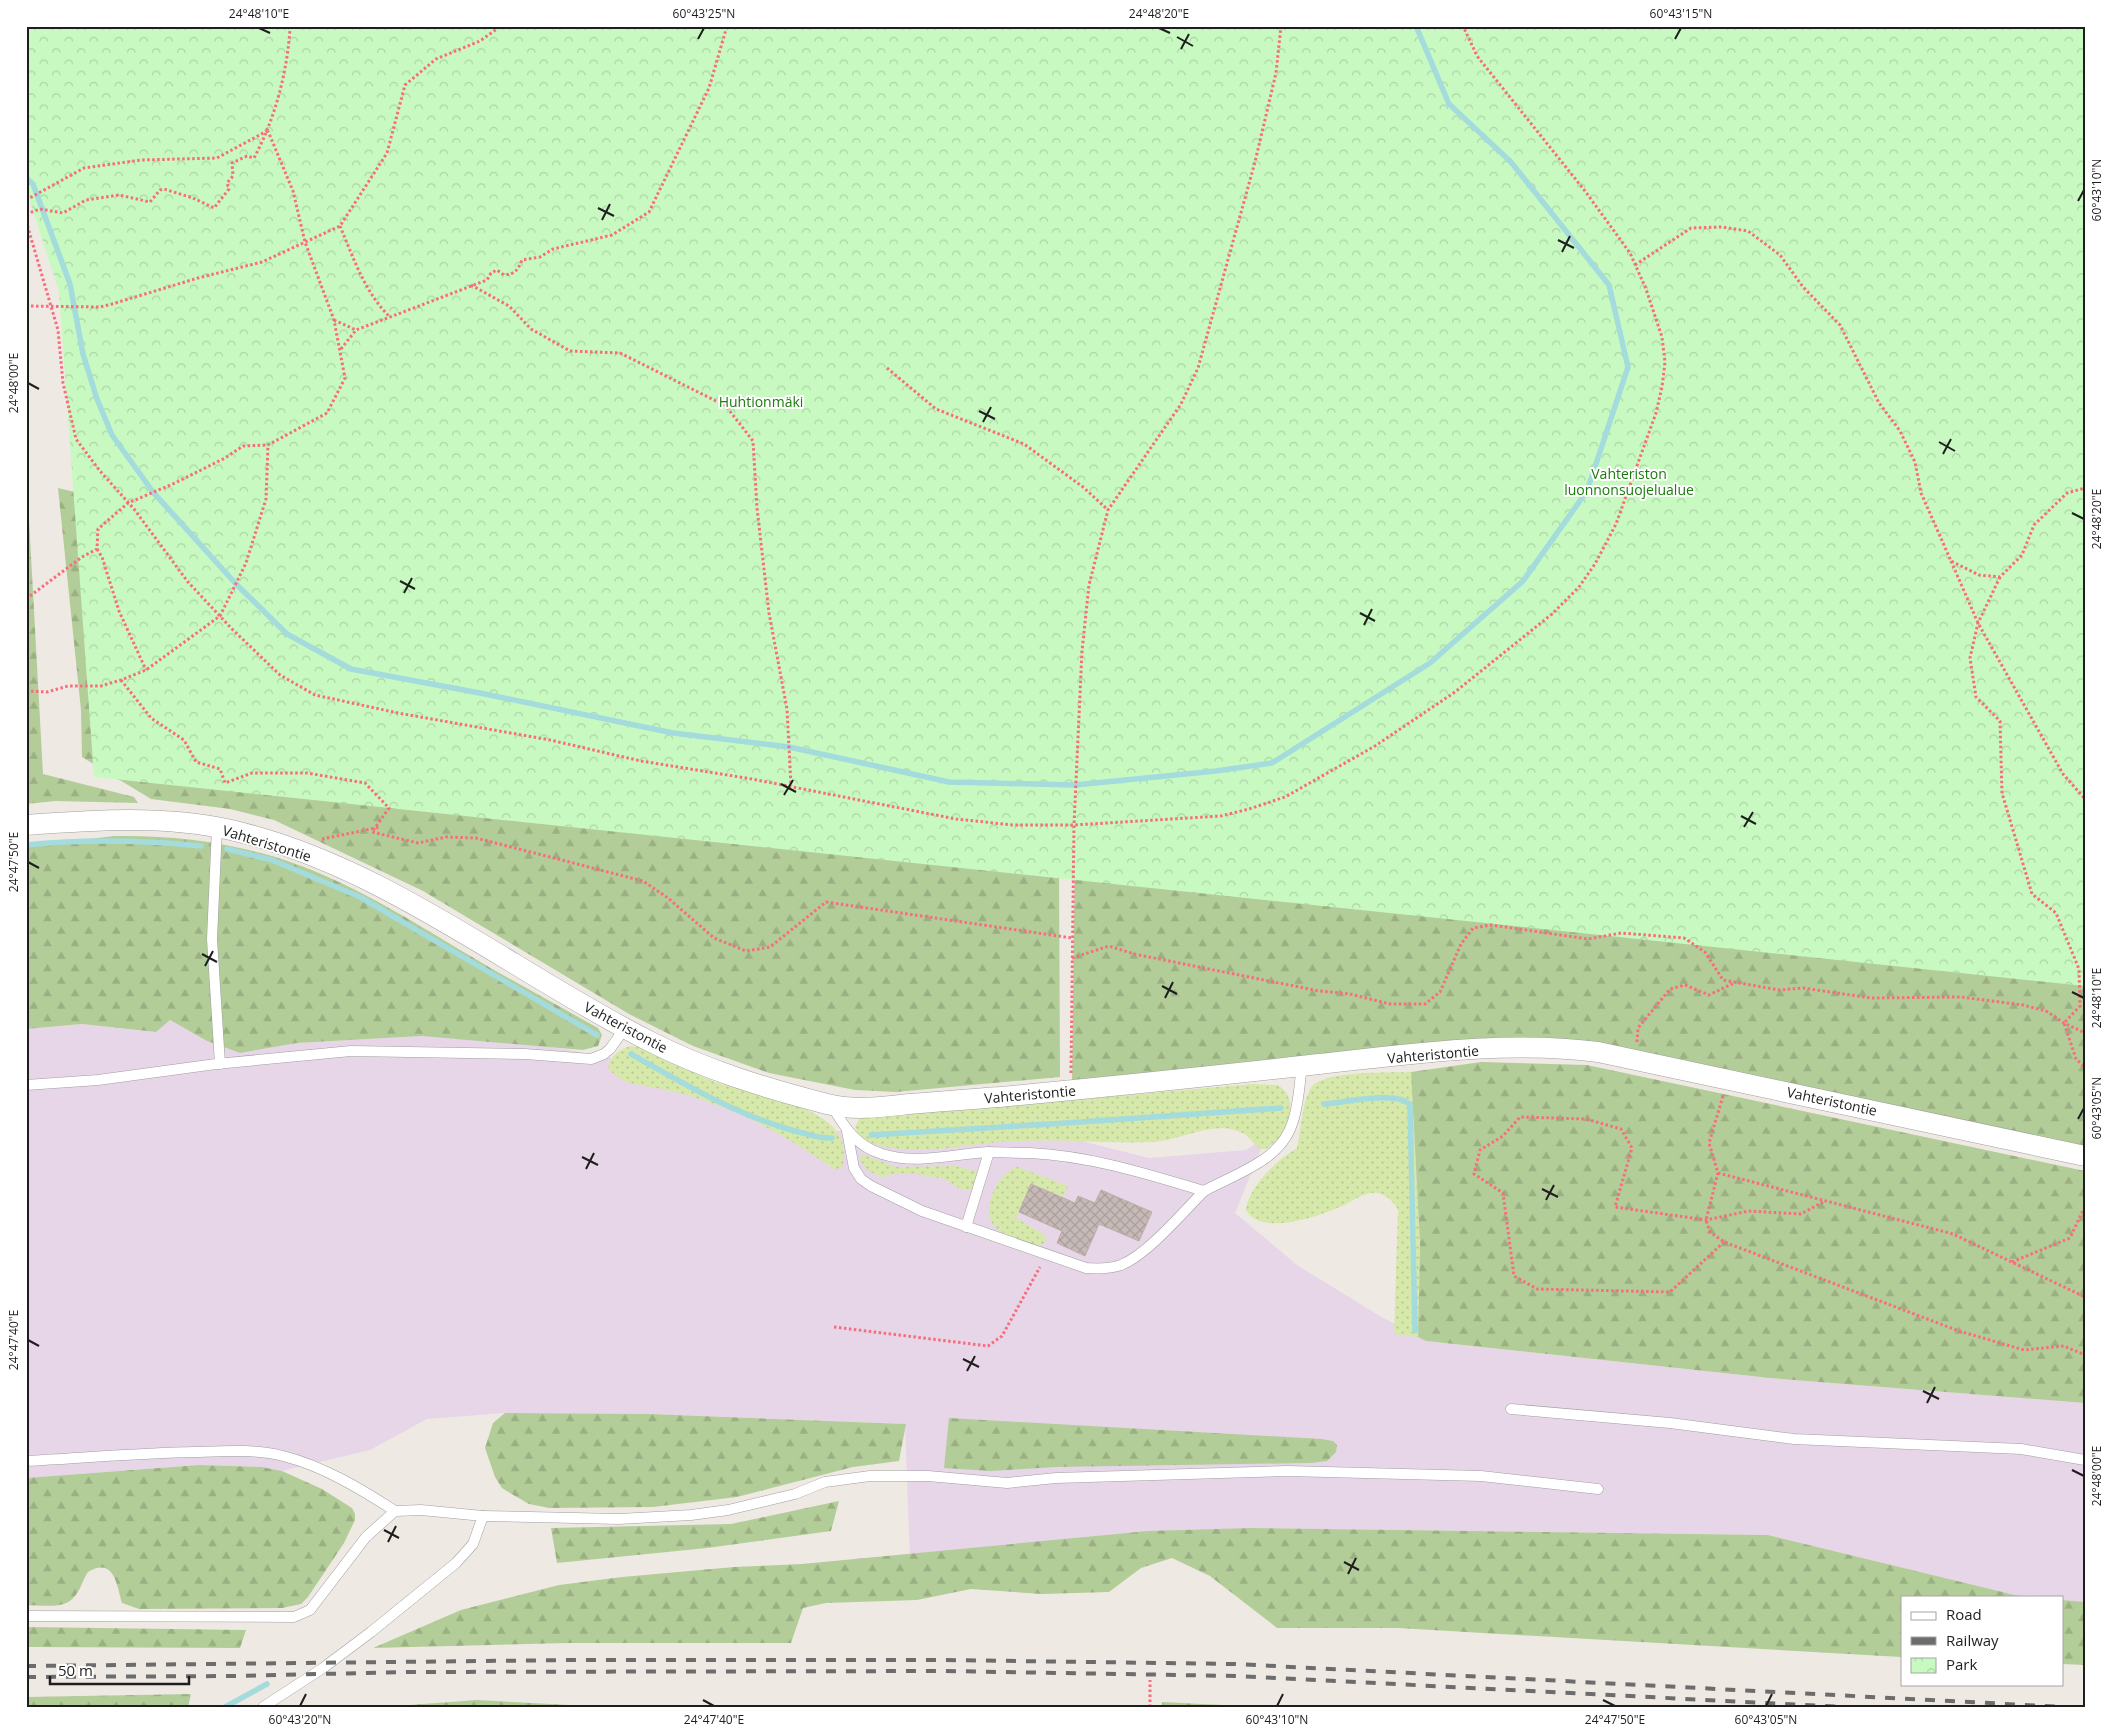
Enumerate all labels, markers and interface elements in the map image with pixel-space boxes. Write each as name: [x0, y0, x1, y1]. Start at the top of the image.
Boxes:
text: 24°48'10"E: [229, 5, 289, 22]
text: 60°43'25"N: [673, 5, 735, 22]
text: 24°48'20"E: [1129, 5, 1189, 22]
text: 60°43'15"N: [1650, 5, 1712, 22]
text: 60°43'10"N: [2088, 159, 2105, 221]
text: 24°48'00"E: [5, 353, 22, 413]
park label: Huhtionmäki: [719, 392, 803, 411]
park label: Vahteriston luonnonsuojelualue: [1564, 464, 1694, 499]
text: 24°48'20"E: [2088, 489, 2105, 549]
street label: Vahteristontie: [220, 820, 314, 866]
text: 24°47'50"E: [5, 832, 22, 892]
text: 24°48'10"E: [2088, 968, 2105, 1028]
street label: Vahteristontie: [581, 997, 671, 1057]
street label: Vahteristontie: [1386, 1041, 1480, 1067]
text: 60°43'05"N: [2088, 1077, 2105, 1139]
street label: Vahteristontie: [983, 1081, 1077, 1107]
street label: Vahteristontie: [1785, 1082, 1879, 1120]
text: 24°47'40"E: [5, 1310, 22, 1370]
text: 24°48'00"E: [2088, 1446, 2105, 1506]
legend: [1901, 1596, 2064, 1686]
text: Road: [1946, 1604, 1982, 1624]
text: Railway: [1946, 1630, 1999, 1650]
scale bar: [50, 1653, 189, 1685]
text: Park: [1946, 1654, 1977, 1674]
text: 50 m: [58, 1660, 93, 1680]
text: 60°43'20"N: [269, 1711, 331, 1728]
text: 24°47'40"E: [684, 1711, 744, 1728]
text: 60°43'10"N: [1246, 1711, 1308, 1728]
text: 24°47'50"E: [1585, 1711, 1645, 1728]
text: 60°43'05"N: [1735, 1711, 1797, 1728]

